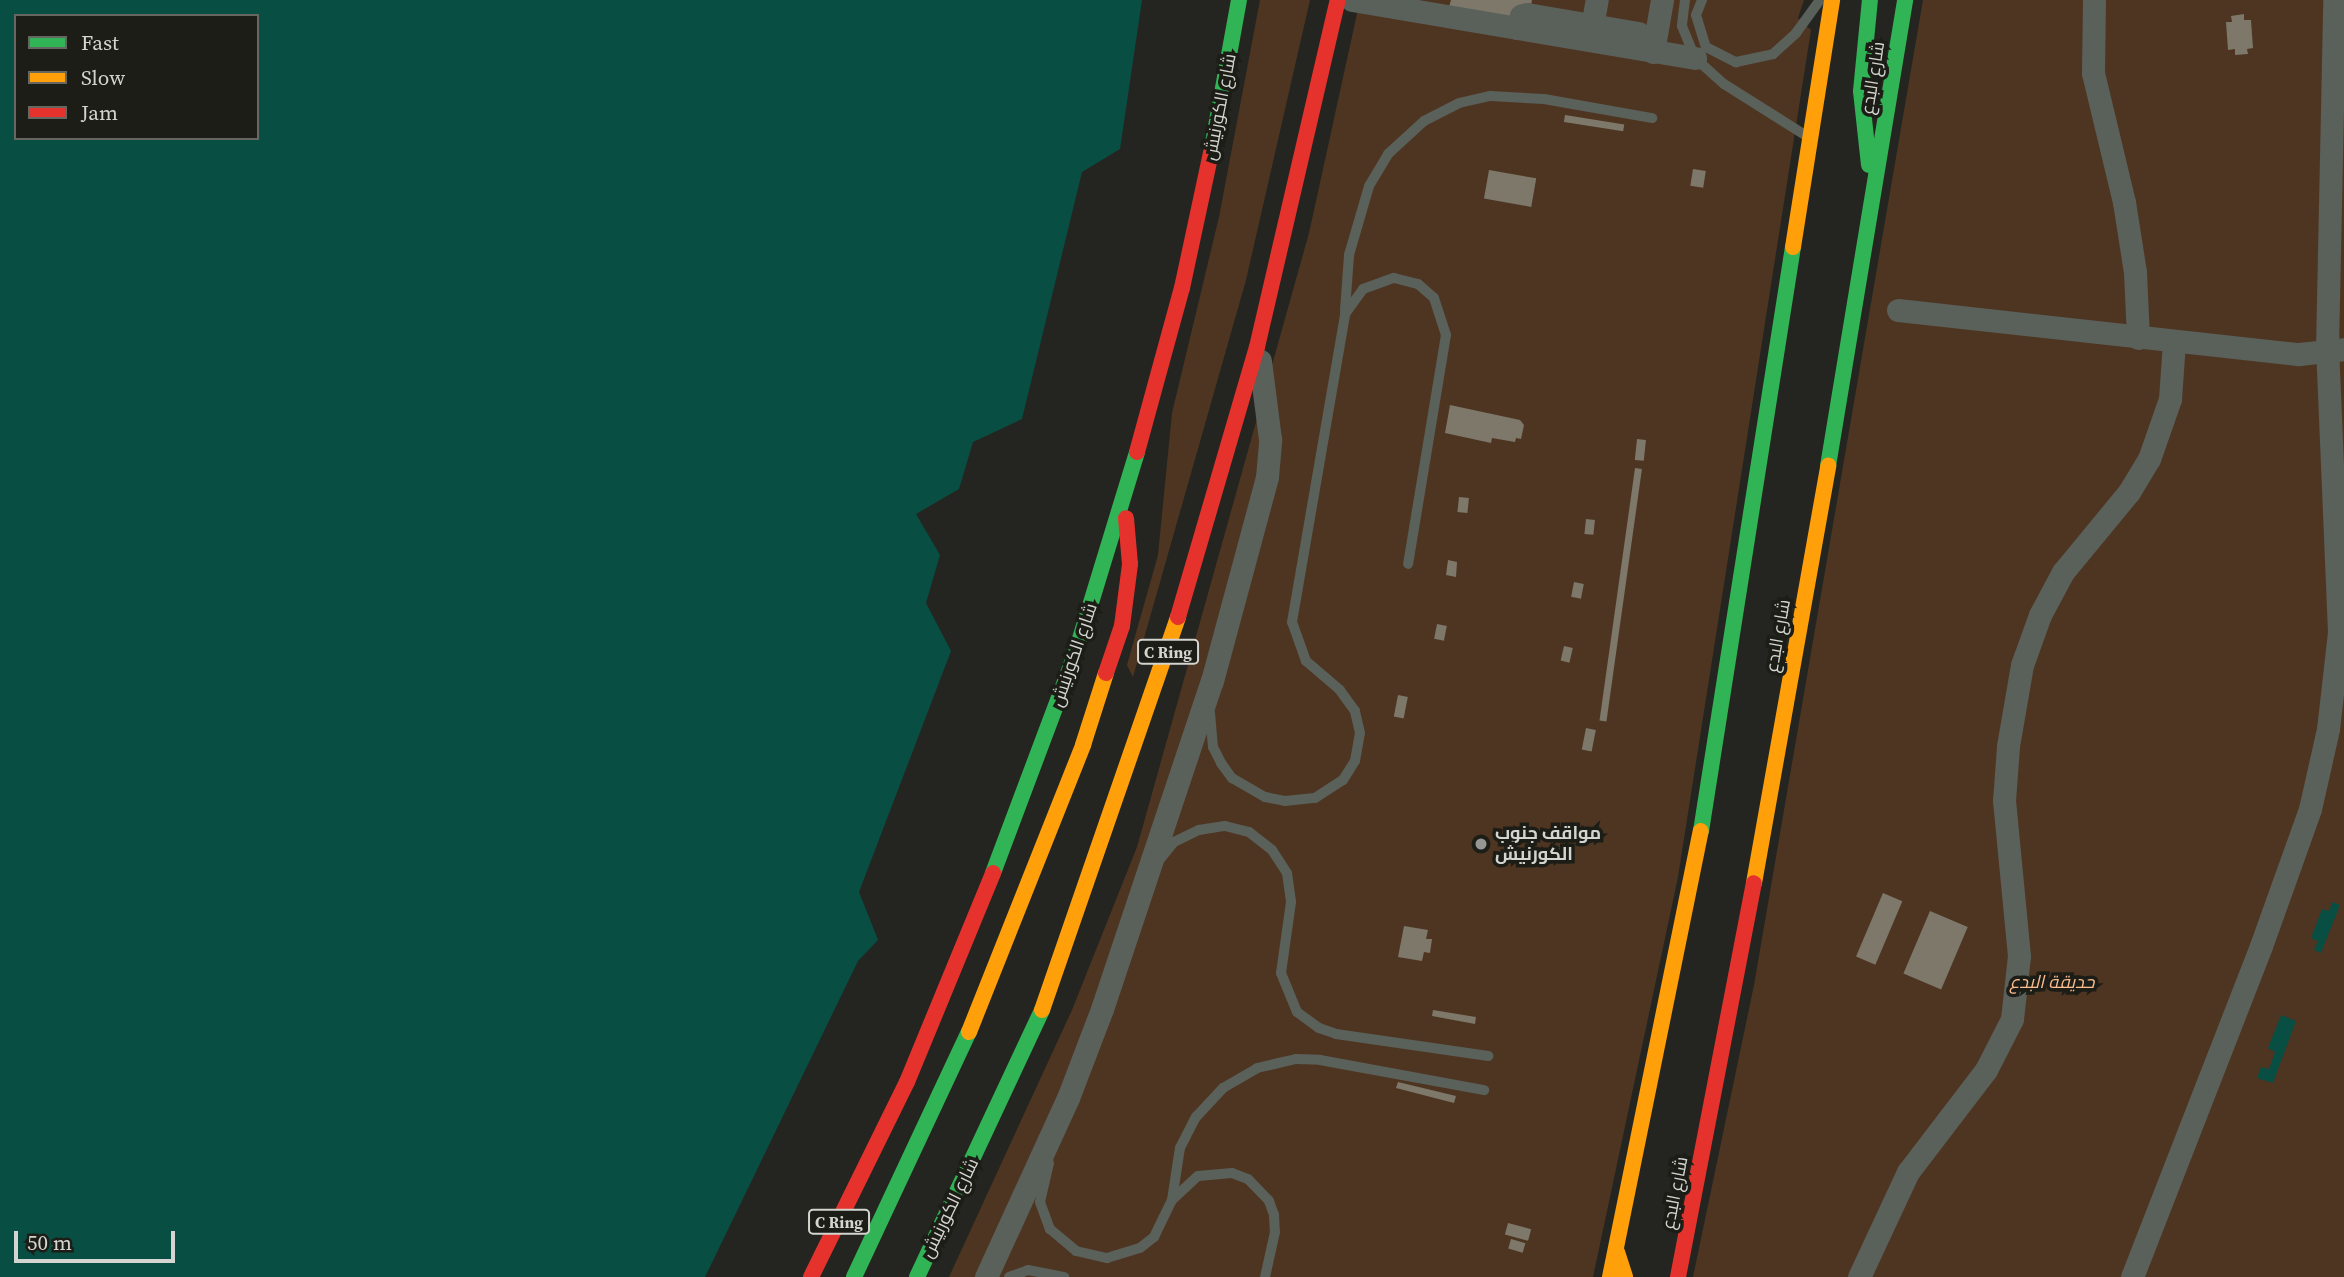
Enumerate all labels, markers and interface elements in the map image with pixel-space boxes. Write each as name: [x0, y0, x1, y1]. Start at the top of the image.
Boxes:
legend: [14, 14, 259, 140]
text: Fast: [81, 28, 119, 57]
street label: شارع البدع: [1857, 40, 1889, 116]
street label: شارع الكورنيش: [1199, 52, 1241, 162]
text: Slow: [81, 63, 125, 92]
text: Jam: [81, 98, 118, 127]
street label: شارع البدع: [1761, 598, 1795, 674]
street label: شارع الكورنيش: [1046, 600, 1102, 710]
road number: C Ring: [1136, 639, 1200, 664]
place label: مواقف جنوب الكورنيش: [1495, 823, 1601, 866]
marker: مواقف جنوب الكورنيش: [1473, 836, 1489, 852]
park label: حديقة البدع: [2009, 971, 2095, 993]
street label: شارع الكورنيش: [917, 1155, 983, 1261]
street label: شارع البدع: [1657, 1155, 1693, 1231]
road number: C Ring: [808, 1210, 870, 1234]
scale bar: [18, 1218, 178, 1262]
text: 50 m: [27, 1228, 72, 1257]

